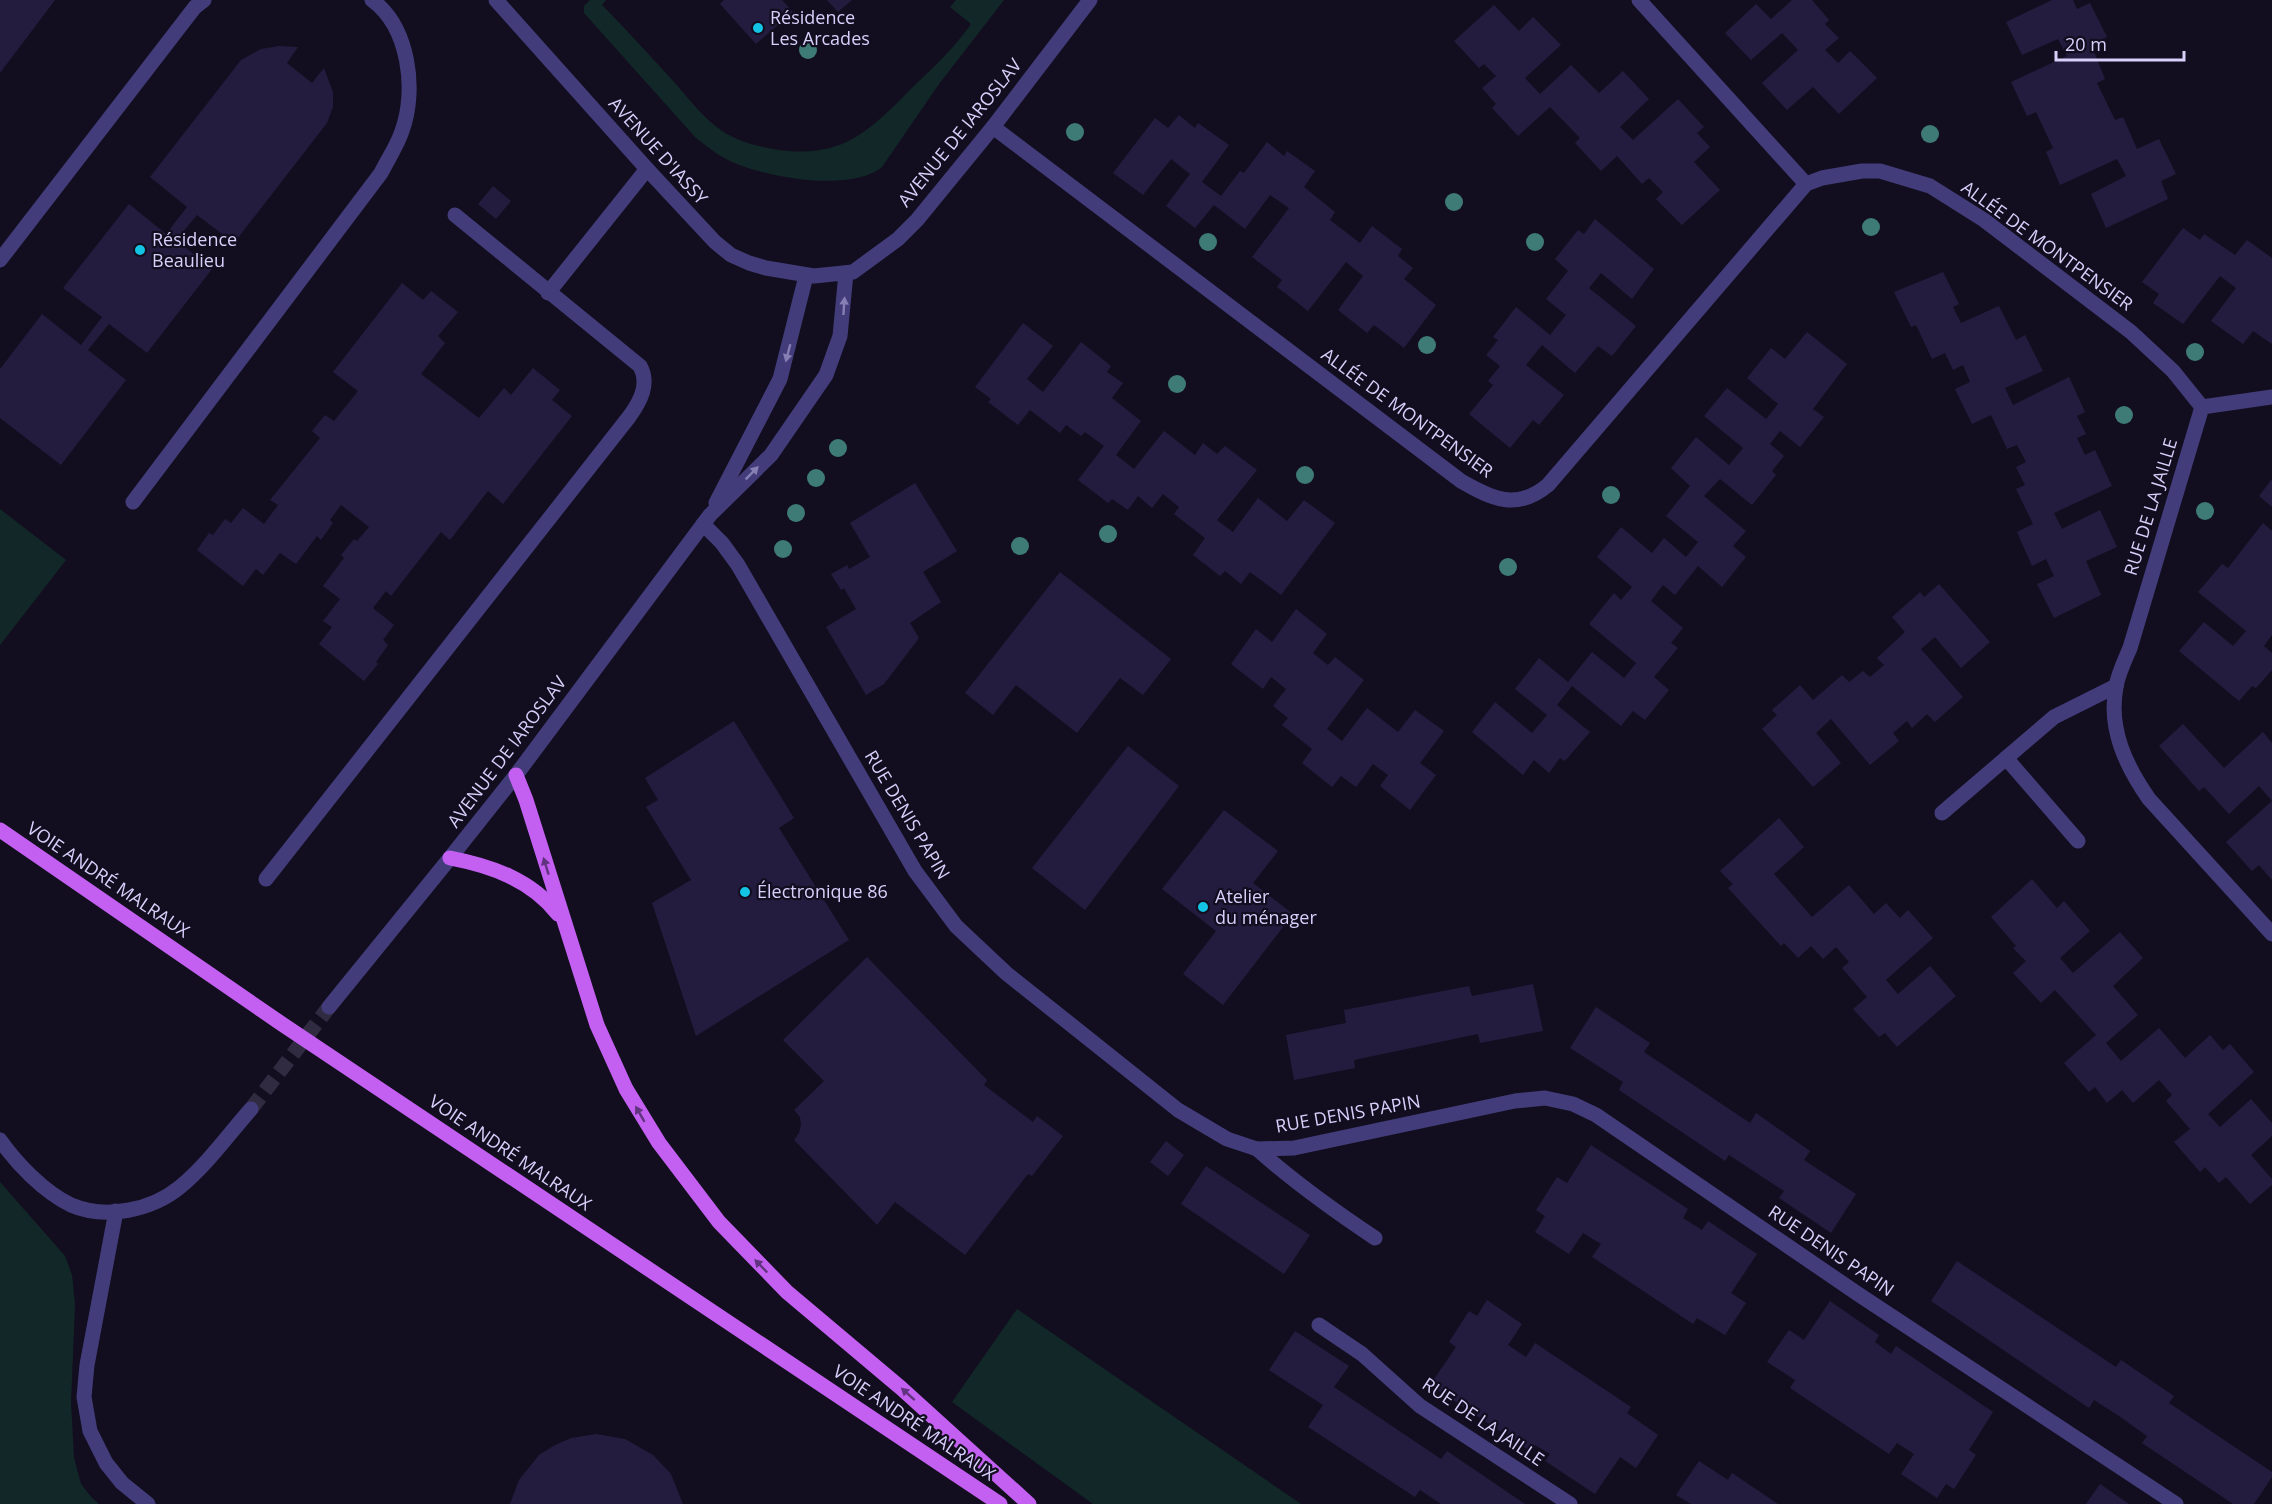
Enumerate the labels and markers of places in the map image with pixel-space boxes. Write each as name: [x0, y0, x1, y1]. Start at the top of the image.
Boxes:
place label: Résidence Les Arcades: [770, 5, 870, 50]
marker: Résidence Les Arcades: [751, 21, 765, 35]
place label: Résidence Beaulieu: [152, 227, 237, 272]
marker: Résidence Beaulieu: [133, 243, 147, 257]
place label: Électronique 86: [757, 879, 888, 903]
place label: Atelier du ménager: [1215, 884, 1317, 929]
marker: Électronique 86: [738, 885, 752, 899]
marker: Atelier du ménager: [1196, 900, 1210, 914]

